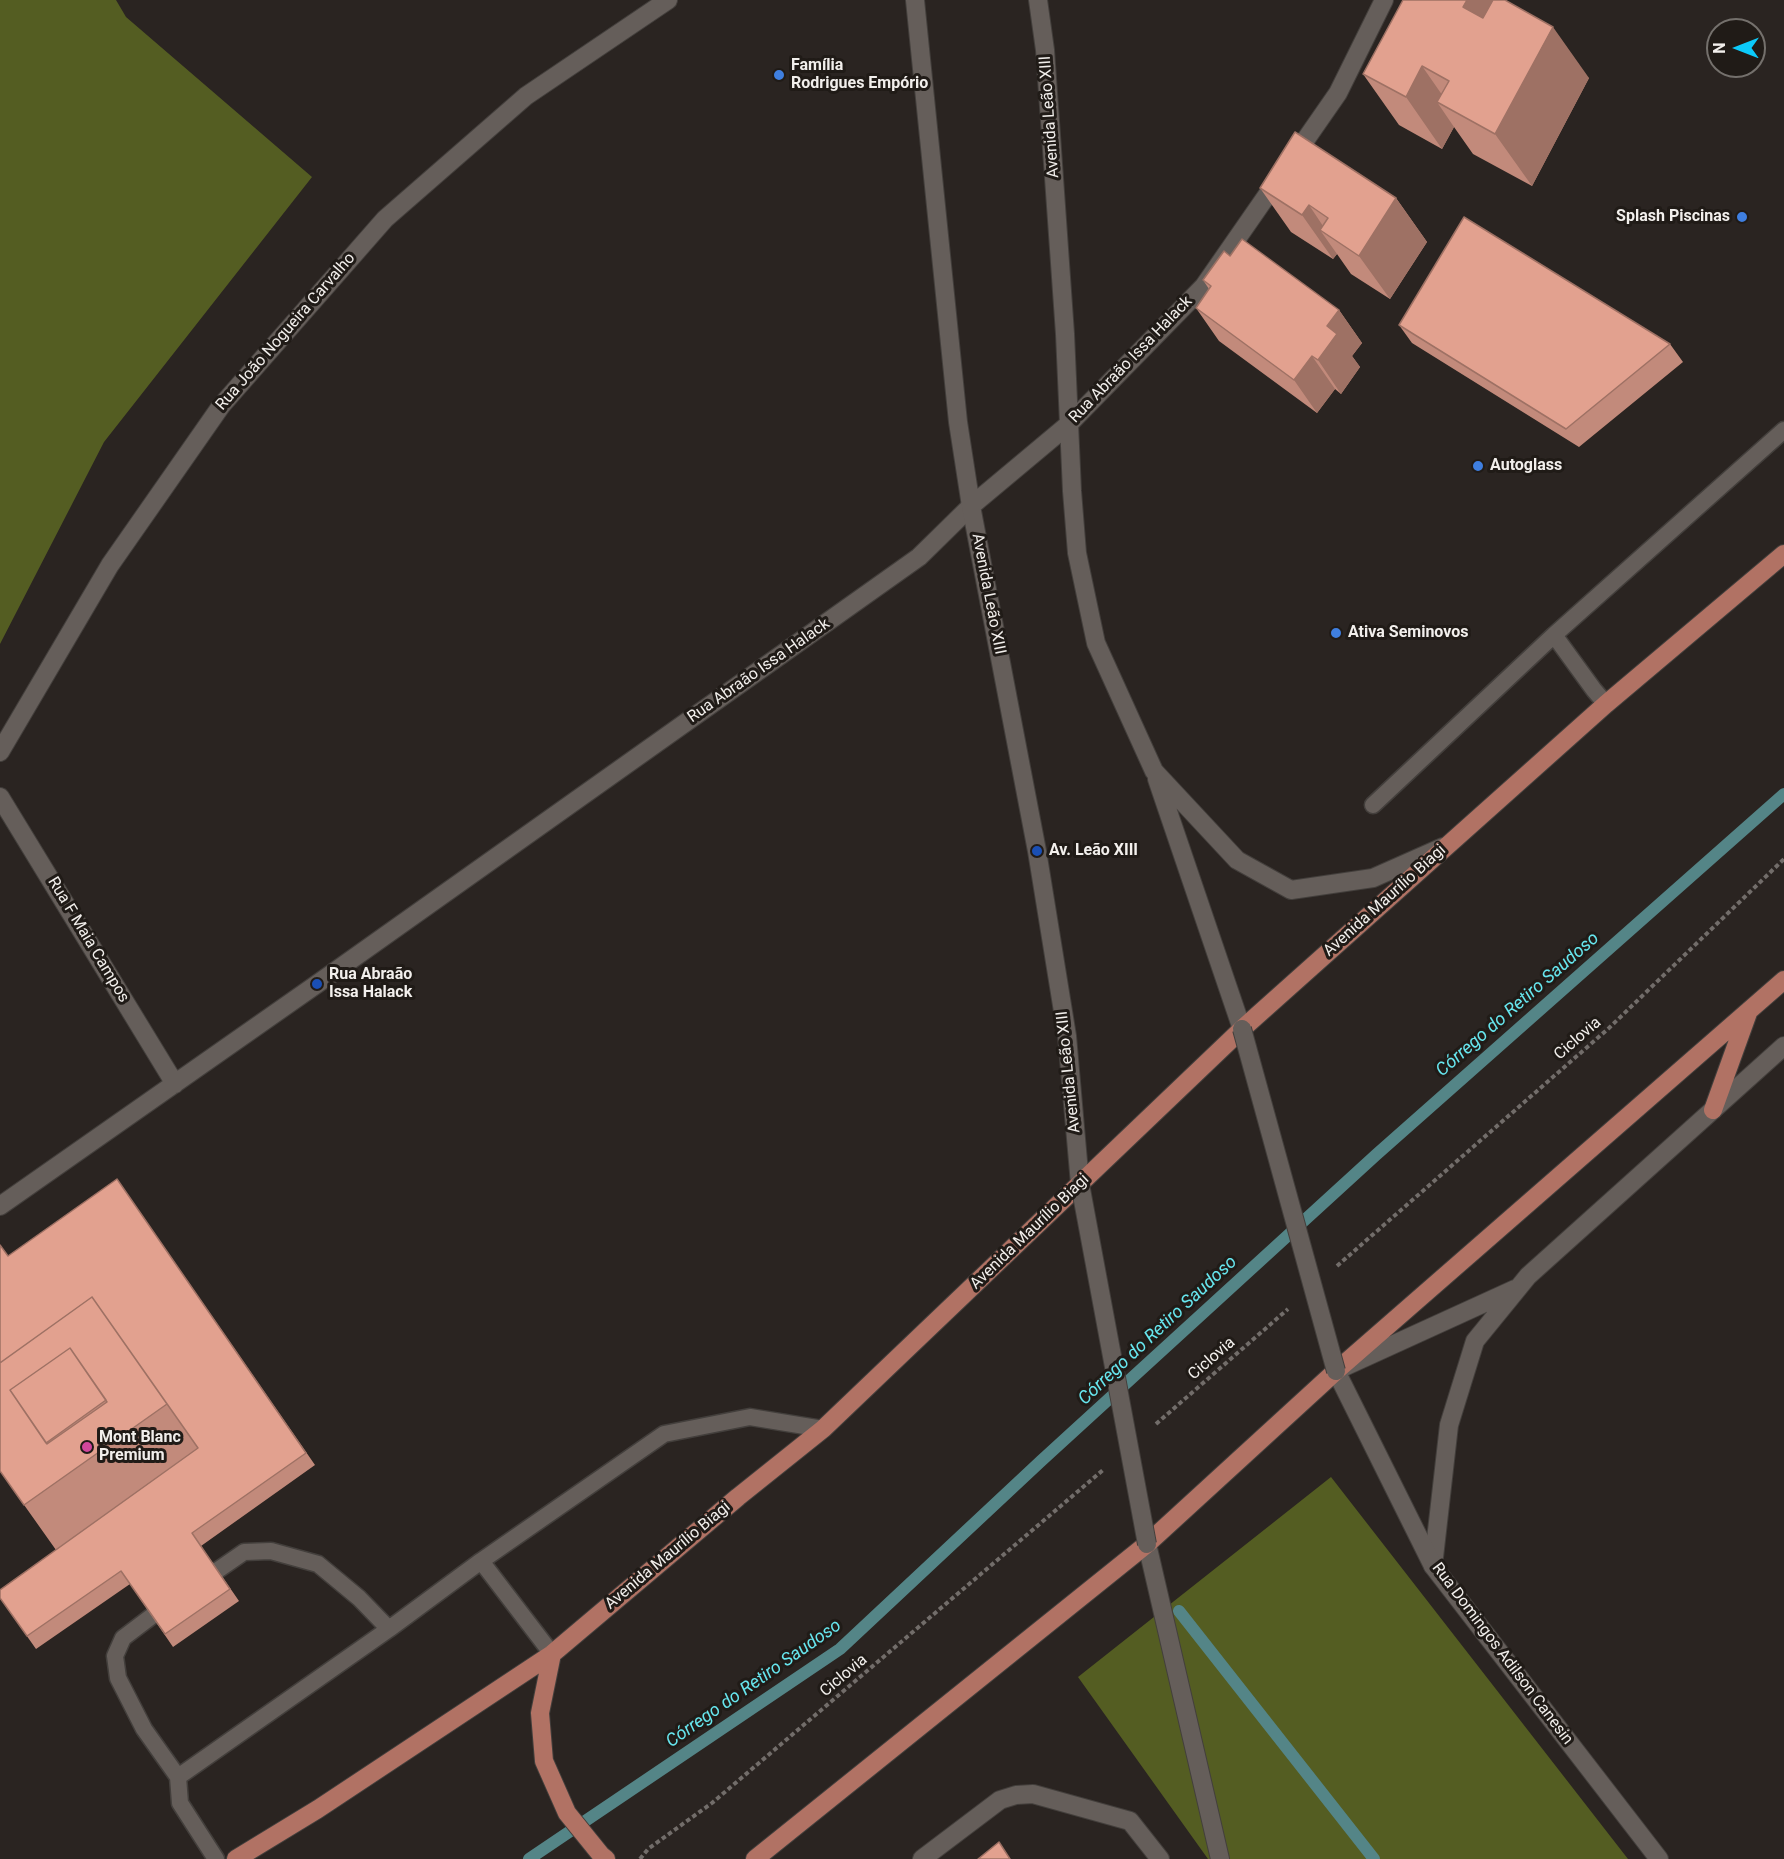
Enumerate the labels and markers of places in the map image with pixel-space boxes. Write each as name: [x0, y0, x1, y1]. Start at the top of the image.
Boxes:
place label: Família Rodrigues Empório: [791, 56, 928, 94]
marker: Família Rodrigues Empório: [772, 68, 786, 82]
place label: Splash Piscinas: [1616, 207, 1730, 227]
marker: Splash Piscinas: [1735, 210, 1749, 224]
place label: Autoglass: [1490, 456, 1562, 476]
marker: Autoglass: [1471, 459, 1485, 473]
place label: Ativa Seminovos: [1348, 623, 1468, 643]
marker: Ativa Seminovos: [1329, 626, 1343, 640]
place label: Av. Leão XIII: [1049, 841, 1138, 861]
marker: Av. Leão XIII: [1030, 844, 1044, 858]
place label: Rua Abraão Issa Halack: [329, 965, 412, 1003]
marker: Rua Abraão Issa Halack: [310, 977, 324, 991]
place label: Mont Blanc Premium: [99, 1428, 181, 1466]
marker: Mont Blanc Premium: [80, 1440, 94, 1454]

